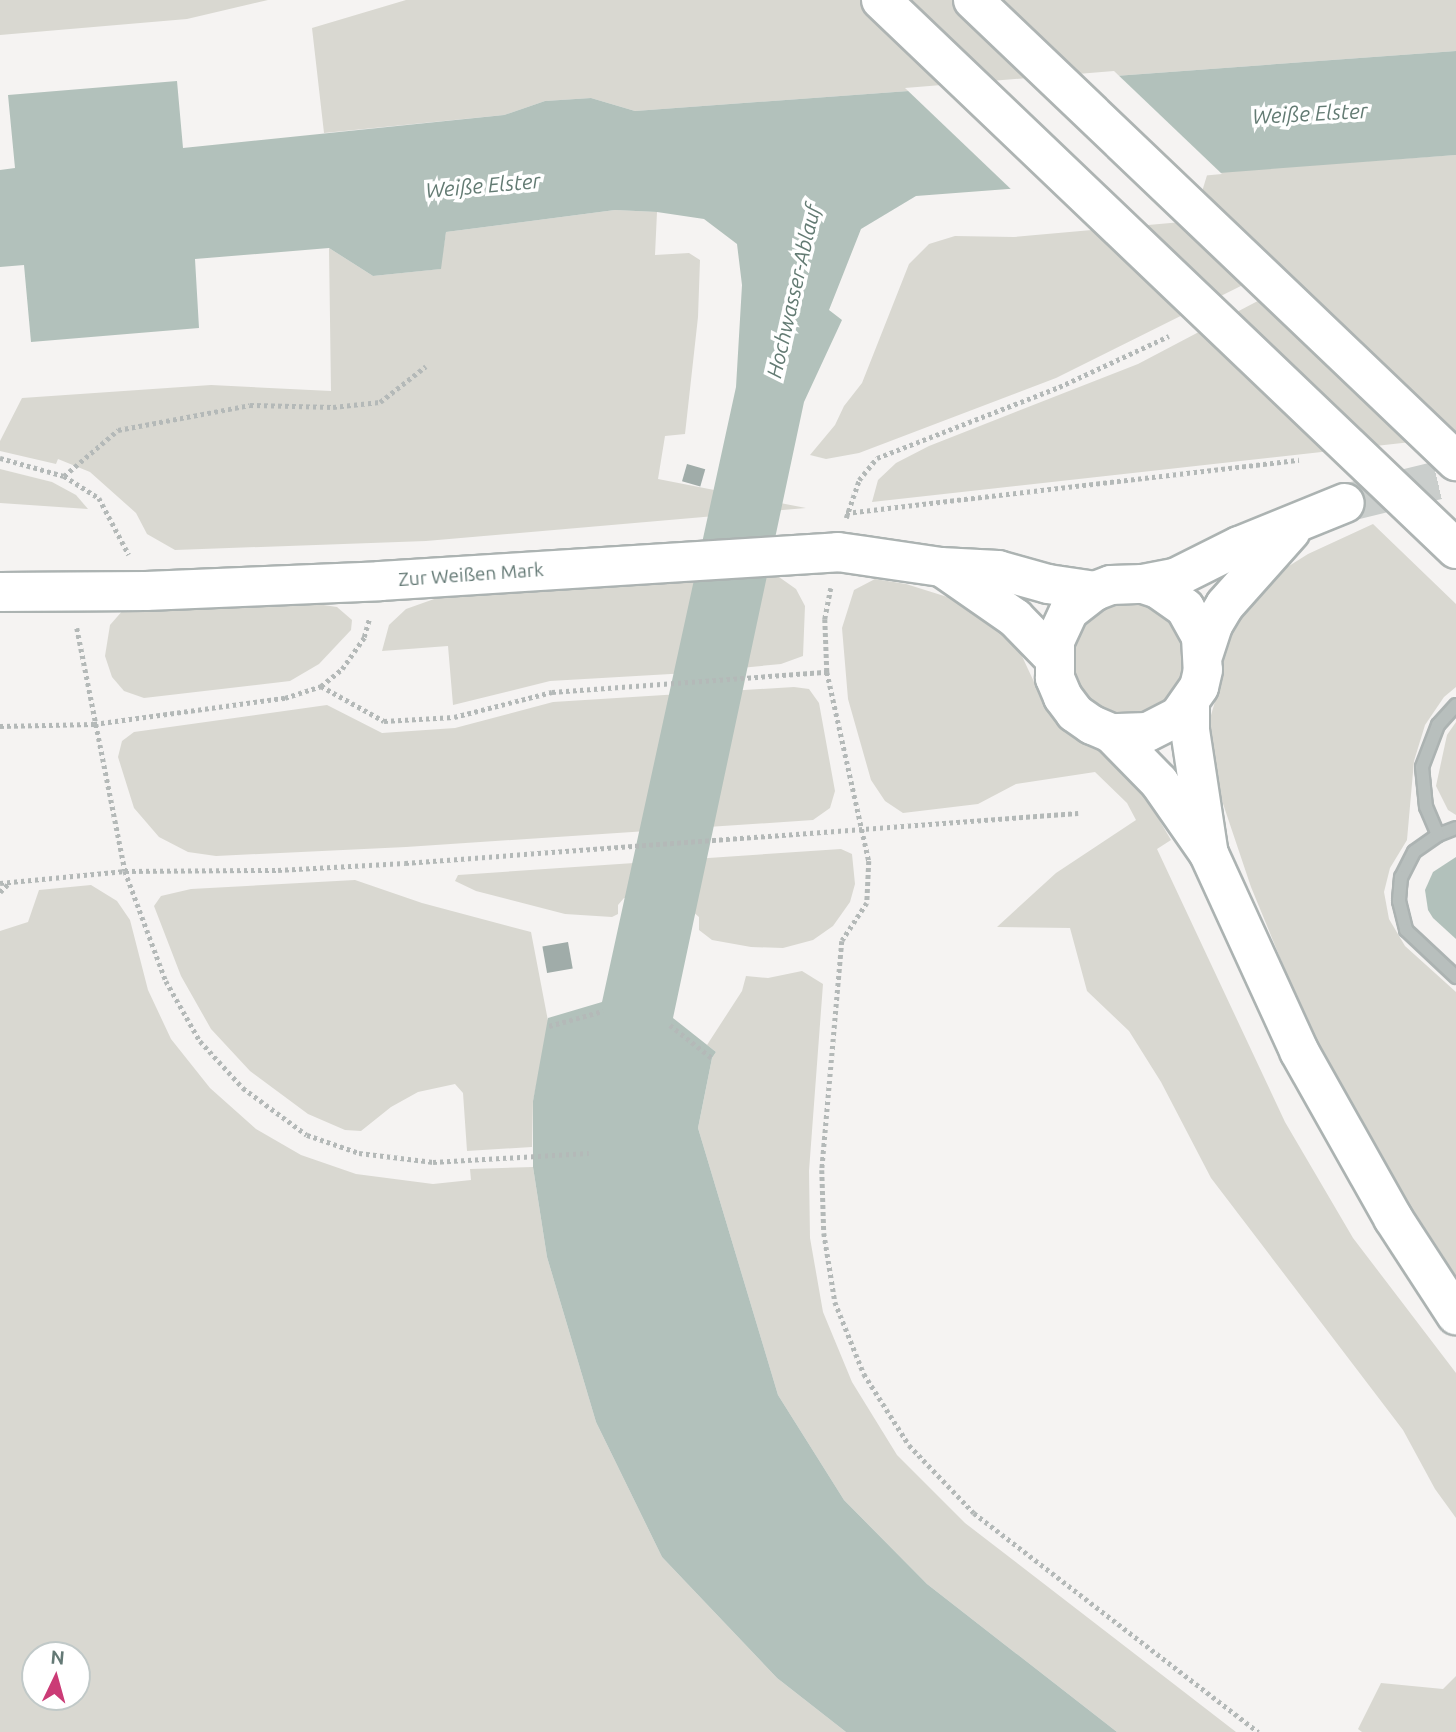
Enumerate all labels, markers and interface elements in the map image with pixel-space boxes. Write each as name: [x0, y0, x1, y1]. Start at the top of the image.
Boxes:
water label: Weiße Elster: [1252, 97, 1368, 129]
water label: Weiße Elster: [424, 167, 542, 203]
water label: Hochwasser-Ablauf: [761, 202, 825, 380]
street label: Zur Weißen Mark: [398, 559, 544, 591]
north arrow: [21, 1641, 91, 1711]
text: N: [50, 1645, 66, 1669]

